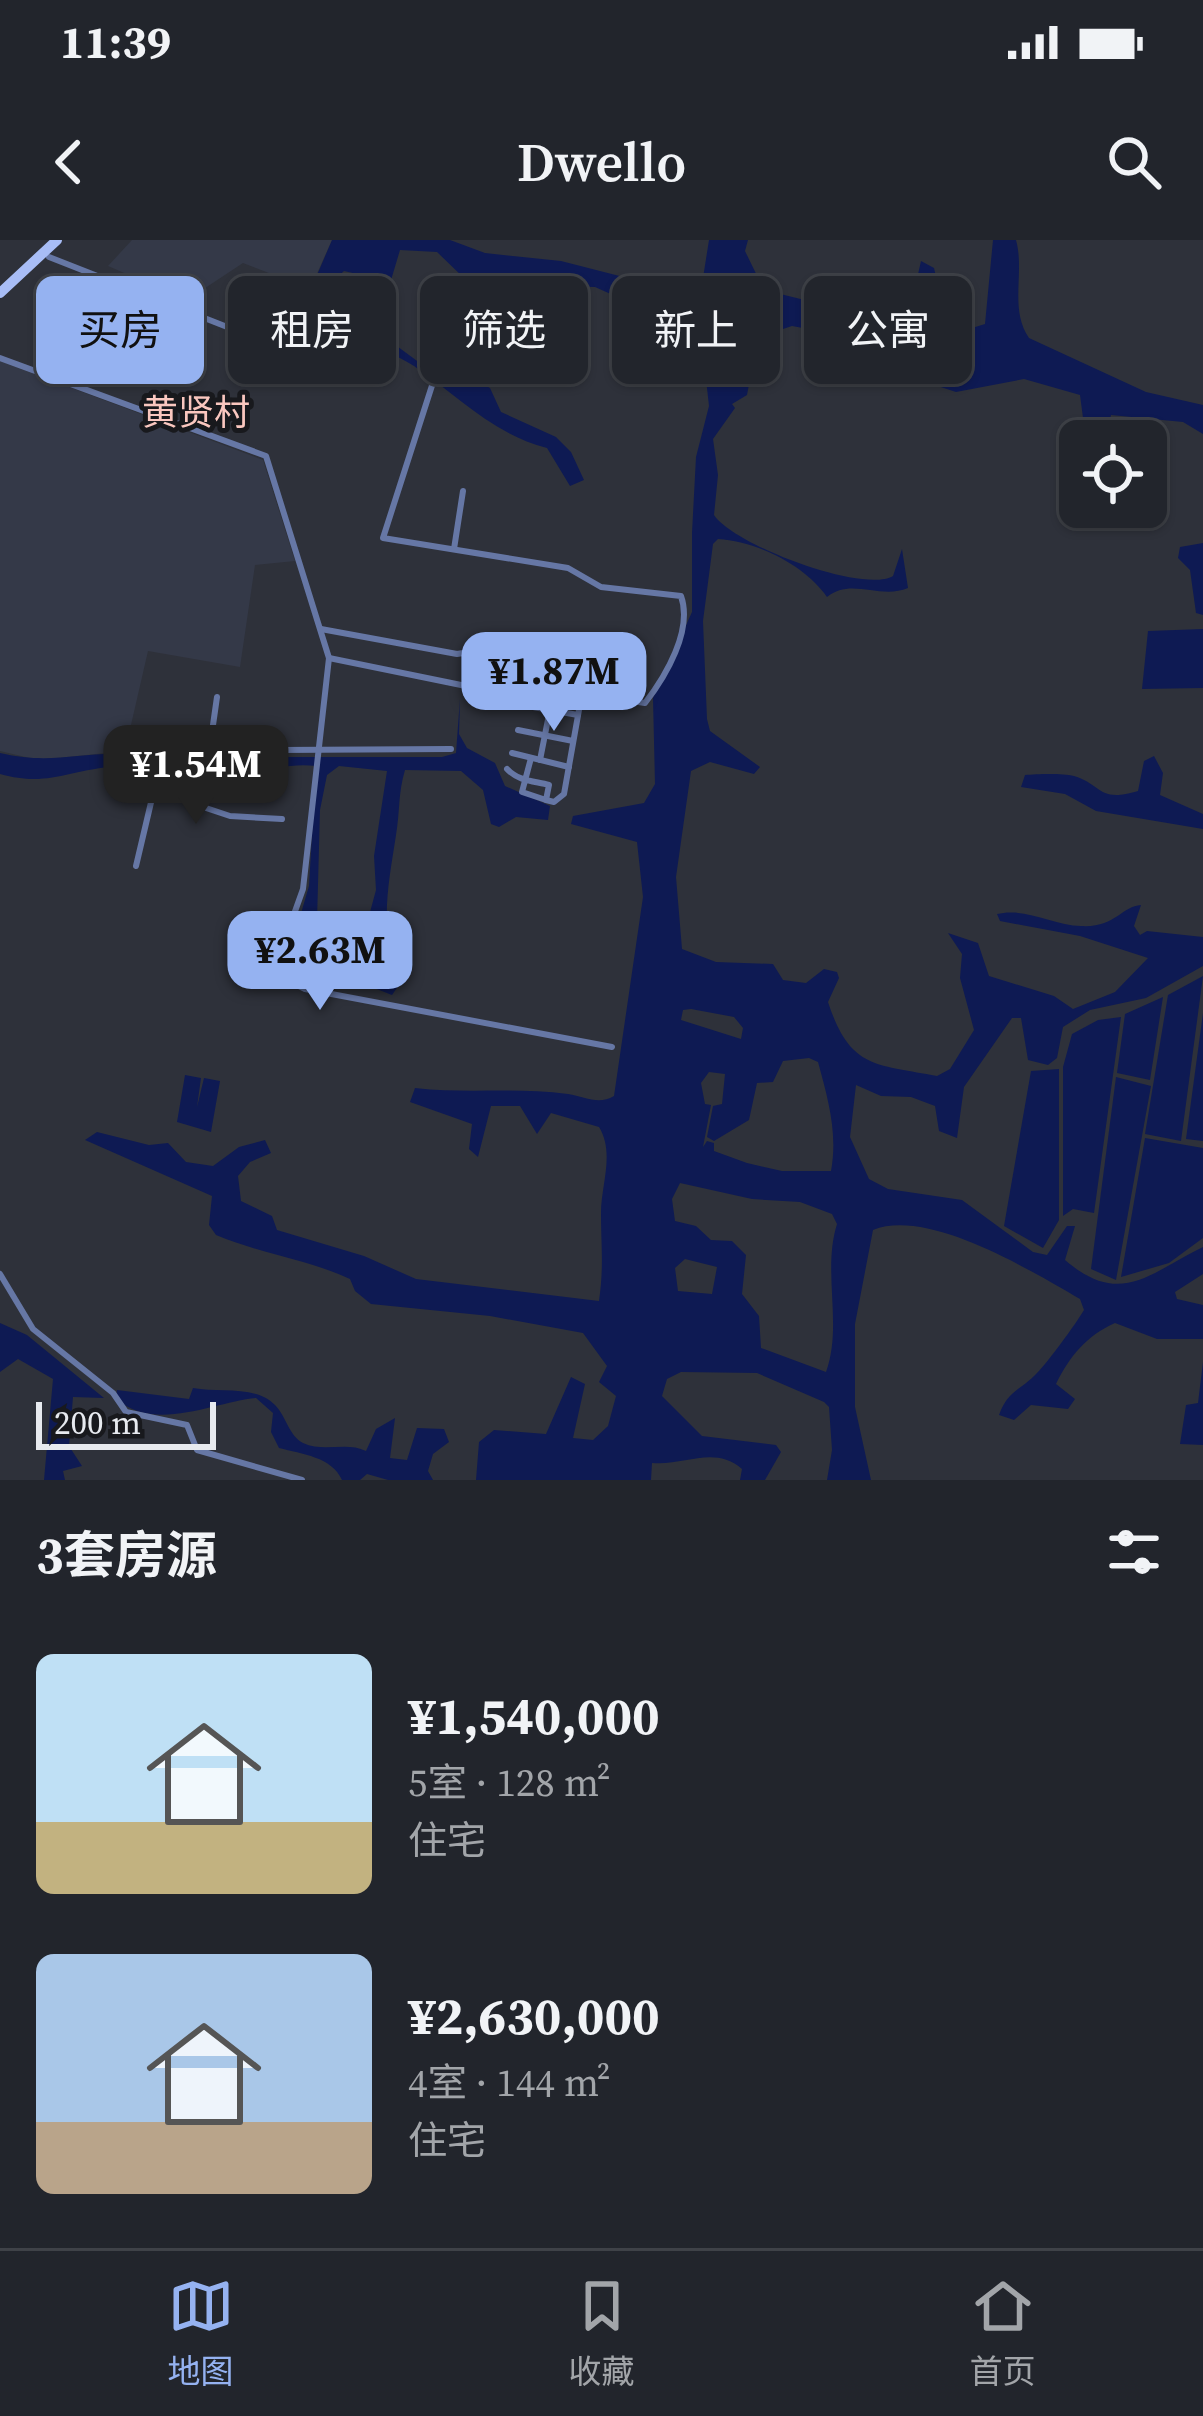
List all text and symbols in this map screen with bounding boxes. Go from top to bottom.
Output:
text: 11:39 [60,11,171,73]
text: Dwello [517,125,686,199]
icon: back [36,129,102,195]
icon: search [1101,129,1167,195]
chip: 买房 [36,276,204,384]
chip: 租房 [228,276,396,384]
chip: 筛选 [420,276,588,384]
chip: 新上 [612,276,780,384]
chip: 公寓 [804,276,972,384]
district label: 黄贤村 [142,388,250,437]
map controls [1059,420,1167,528]
button: locate [1059,420,1167,528]
pin: ¥1.87M [456,632,652,734]
text: ¥1.87M [488,644,620,697]
pin: ¥1.54M [98,725,294,827]
text: ¥1.54M [130,737,262,790]
pin: ¥2.63M [222,911,418,1013]
text: ¥2.63M [254,923,386,976]
scale bar [36,1396,216,1449]
text: 200 m [54,1400,141,1445]
icon: filters [1101,1519,1167,1585]
text: 3套房源 [36,1520,217,1590]
text: ¥1,540,000 [408,1681,660,1751]
icon: home [132,1702,276,1846]
text: 5室 · 128 m² [408,1756,611,1809]
text: 住宅 [408,1814,486,1867]
text: ¥2,630,000 [408,1981,660,2051]
icon: home [132,2002,276,2146]
text: 4室 · 144 m² [408,2056,611,2109]
text: 住宅 [408,2114,486,2167]
tab: 地图 [168,2273,234,2394]
tab: 收藏 [569,2273,635,2394]
tab: 首页 [970,2273,1036,2394]

